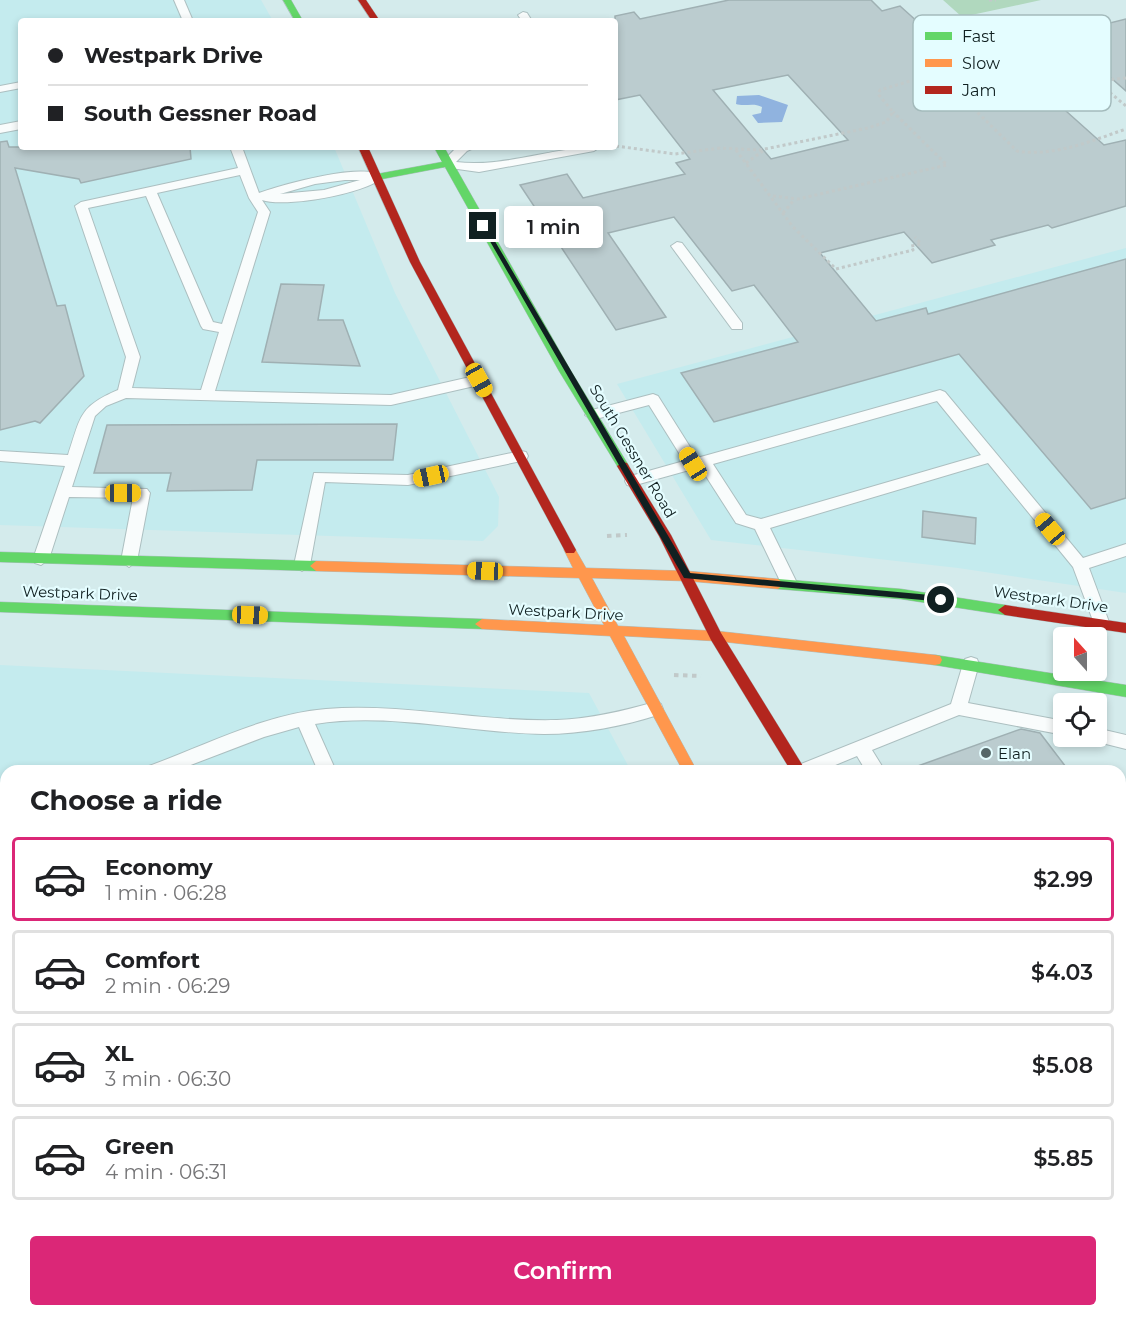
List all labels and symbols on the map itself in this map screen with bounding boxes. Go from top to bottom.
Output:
legend [913,15,1111,111]
text: Fast [962,27,996,46]
text: Slow [962,54,1000,73]
text: Jam [961,81,996,100]
callout: 1 min [504,205,603,247]
route end [469,212,496,239]
car [462,360,496,400]
street label: South Gessner Road [586,381,680,521]
car [676,444,710,484]
car [412,463,450,489]
car [105,484,141,502]
car [1032,509,1068,549]
car [467,561,503,581]
street label: Westpark Drive [22,581,138,605]
street label: Westpark Drive [993,582,1109,616]
route start [927,586,954,613]
street label: Westpark Drive [508,599,624,625]
car [232,605,268,625]
north arrow [1053,627,1107,681]
place label: Elan [998,744,1031,763]
marker: Elan [979,746,993,760]

